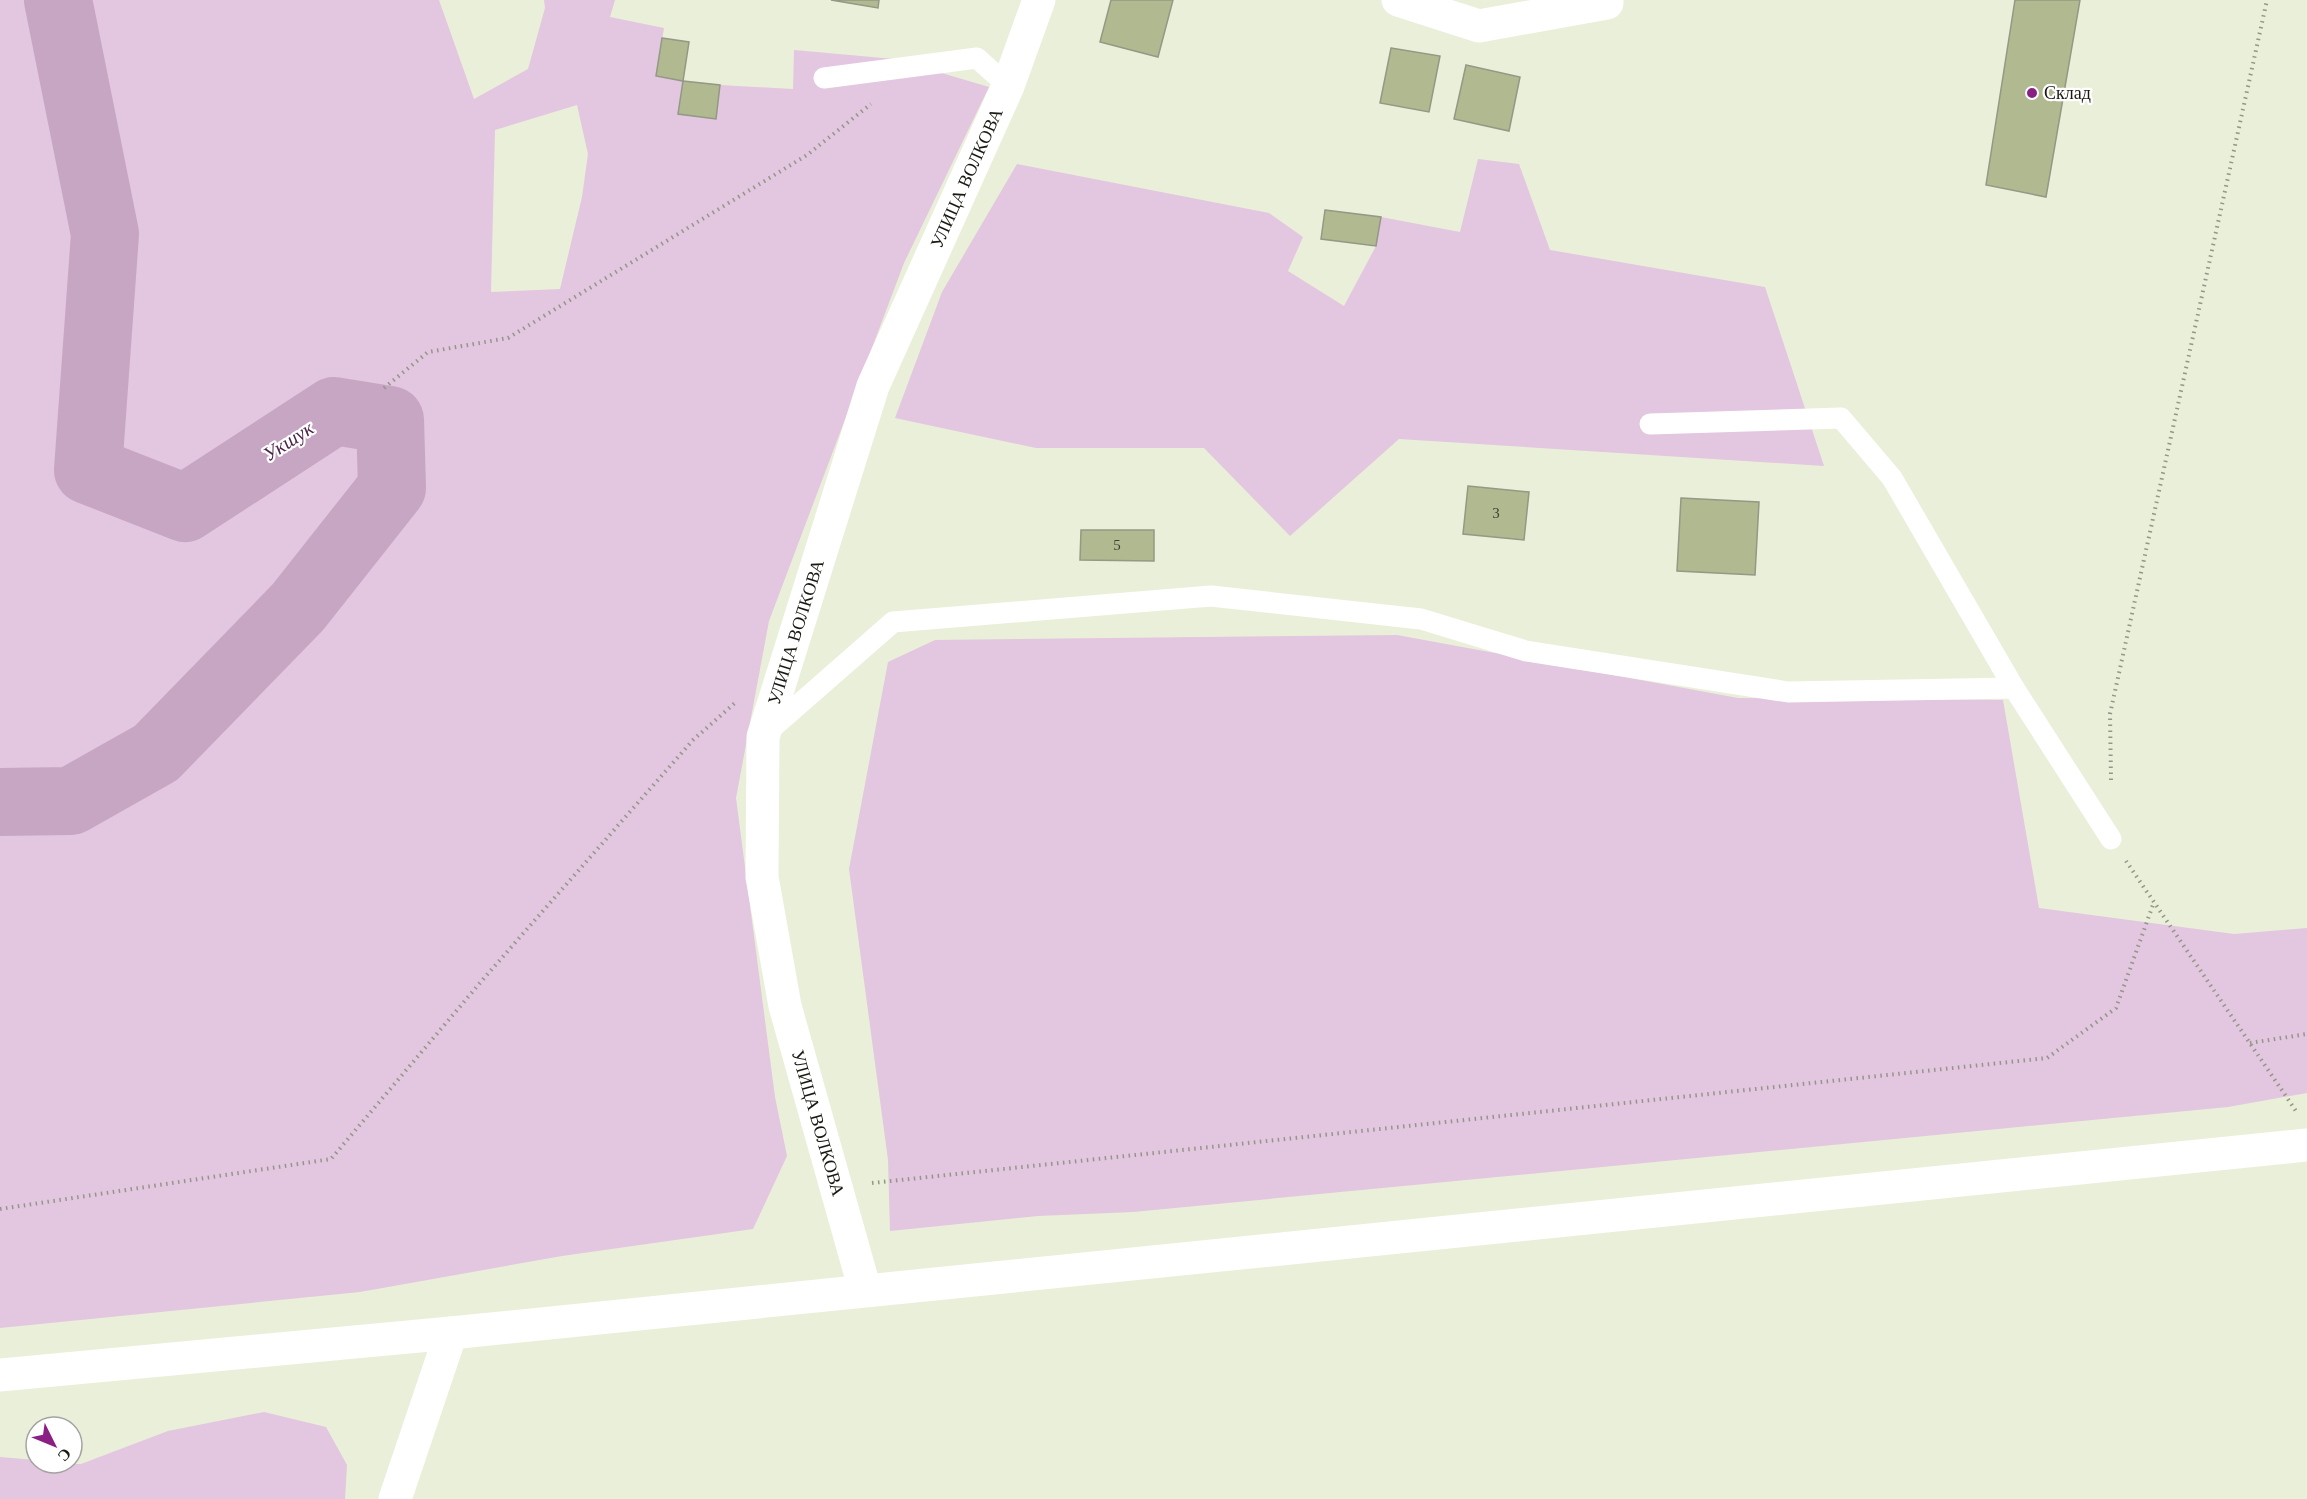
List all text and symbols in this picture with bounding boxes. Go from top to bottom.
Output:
place label: Склад [2044,83,2091,103]
marker: Склад [2025,86,2039,100]
street label: УЛИЦА ВОЛКОВА [926,105,1007,251]
water label: Укшук [259,416,318,466]
house number: 3 [1492,505,1500,521]
house number: 5 [1113,537,1121,553]
street label: УЛИЦА ВОЛКОВА [764,557,828,707]
street label: УЛИЦА ВОЛКОВА [788,1048,848,1198]
north arrow [24,1415,84,1475]
text: С [54,1445,75,1465]

